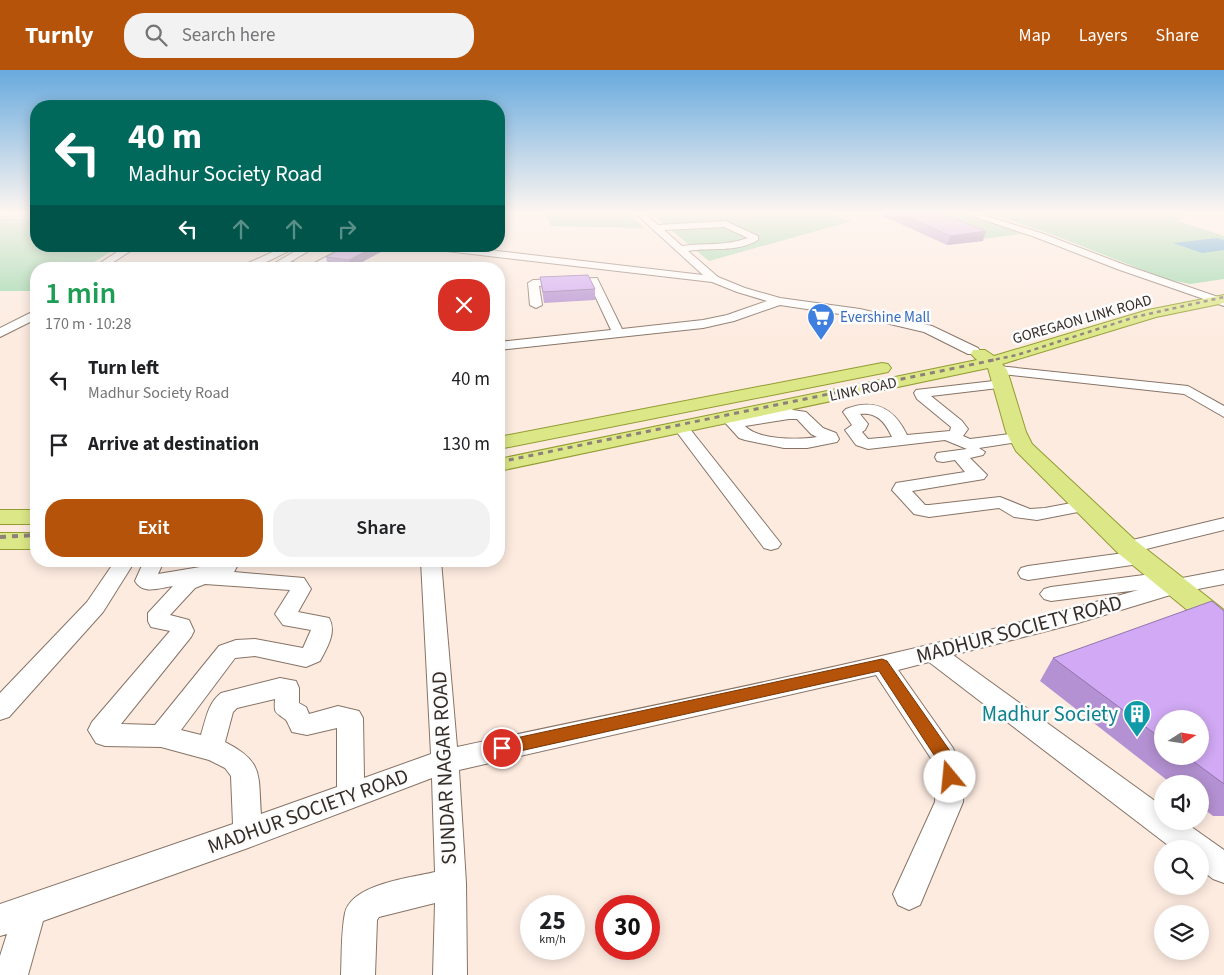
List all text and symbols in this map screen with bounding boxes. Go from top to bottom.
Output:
search box [124,13,474,58]
text: Turnly [25,18,94,53]
icon: search [142,21,170,49]
text: Search here [182,22,275,49]
text: Map [1019,23,1051,48]
text: Layers [1079,23,1128,48]
text: Share [1156,23,1199,48]
text: 40 m [128,112,202,162]
icon: left [45,120,110,185]
text: Madhur Society Road [128,158,322,190]
icon: left [174,215,202,243]
icon: ahead [227,215,255,243]
icon: ahead [280,215,308,243]
icon: right [333,215,361,243]
text: 1 min [45,272,116,315]
button: close [438,279,490,331]
street label: GOREGAON LINK ROAD [1010,290,1154,349]
supermarket icon: Evershine Mall [806,302,836,341]
place label: Evershine Mall [840,307,930,328]
text: 170 m · 10:28 [45,313,132,335]
text: Turn left [88,355,159,382]
icon: left [45,366,73,394]
text: 40 m [452,366,490,393]
street label: LINK ROAD [827,372,899,407]
text: Madhur Society Road [88,382,229,404]
icon: arrive [45,431,73,459]
text: Arrive at destination [88,431,259,458]
text: 130 m [442,431,490,458]
button: Exit [45,499,263,557]
button: Share [273,499,490,557]
street label: MADHUR SOCIETY ROAD [913,587,1125,671]
street label: SUNDAR NAGAR ROAD [424,670,464,866]
place label: Madhur Society [982,699,1118,729]
building icon: Madhur Society [1122,699,1152,738]
north arrow [1154,710,1209,765]
map controls [1154,710,1209,960]
pin [481,727,523,769]
icon: arrive [488,734,516,762]
position arrow [923,750,975,802]
street label: MADHUR SOCIETY ROAD [203,761,413,861]
button: sound [1154,775,1209,830]
button: search [1154,840,1209,895]
speed limit sign: 30 [595,895,660,960]
text: 25 [539,903,566,939]
button: layers [1154,905,1209,960]
text: km/h [539,931,566,948]

